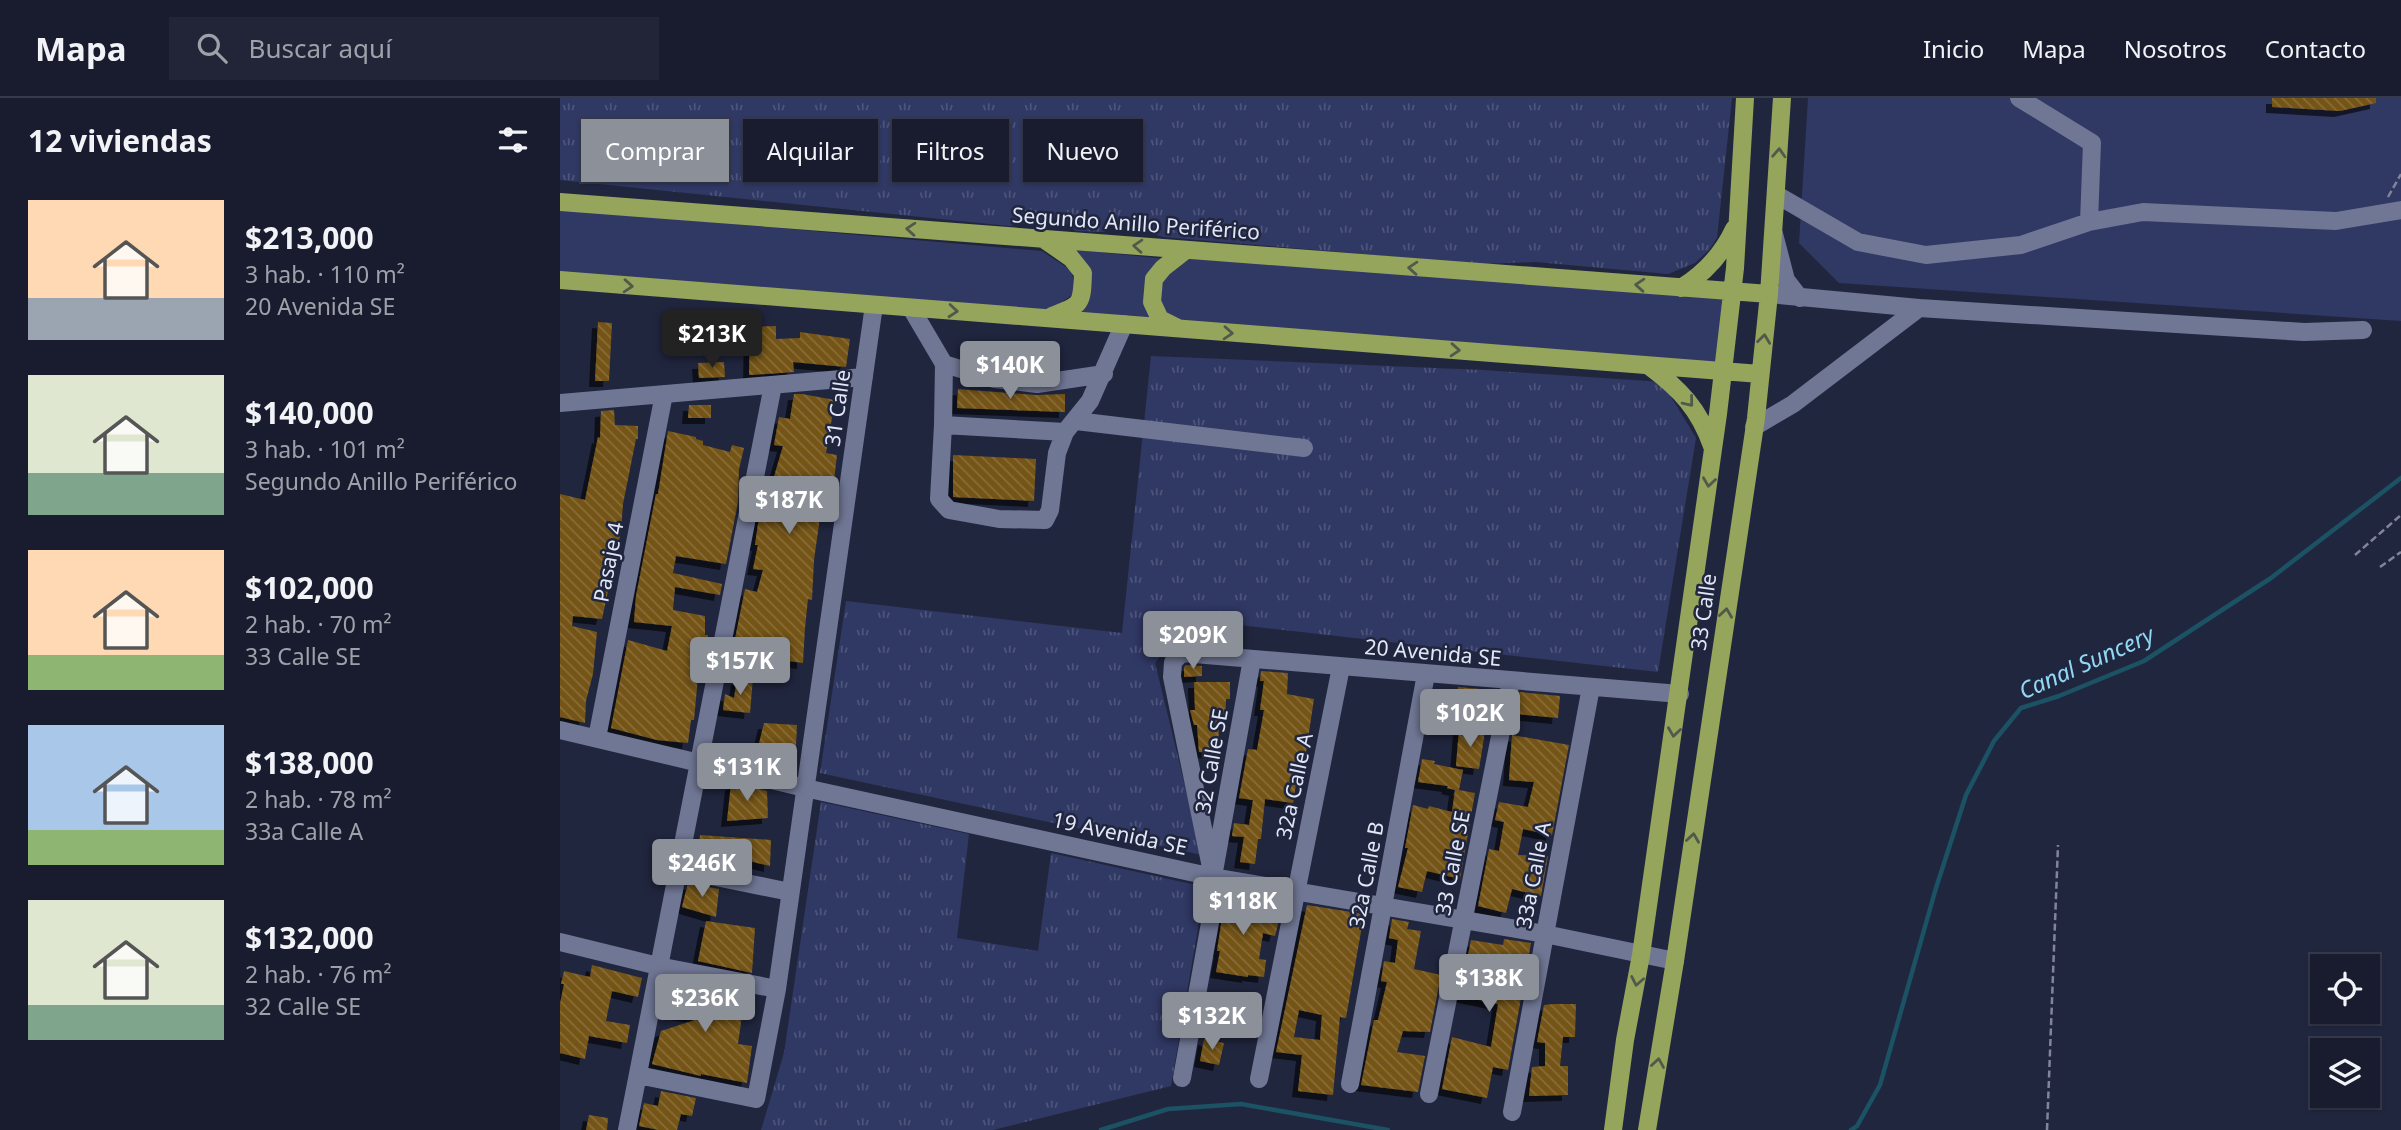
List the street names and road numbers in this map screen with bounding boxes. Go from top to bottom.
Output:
street label: Segundo Anillo Periférico [1011,200,1261,246]
street label: 31 Calle [818,368,856,448]
street label: Pasaje 4 [587,520,629,604]
street label: 33 Calle [1684,572,1722,652]
street label: 20 Avenida SE [1363,632,1503,672]
street label: 32 Calle SE [1188,706,1234,816]
street label: 32a Calle A [1269,730,1319,842]
street label: 19 Avenida SE [1050,805,1190,861]
street label: 33 Calle SE [1428,808,1476,918]
street label: 32a Calle B [1342,819,1390,931]
street label: 33a Calle A [1509,819,1557,931]

